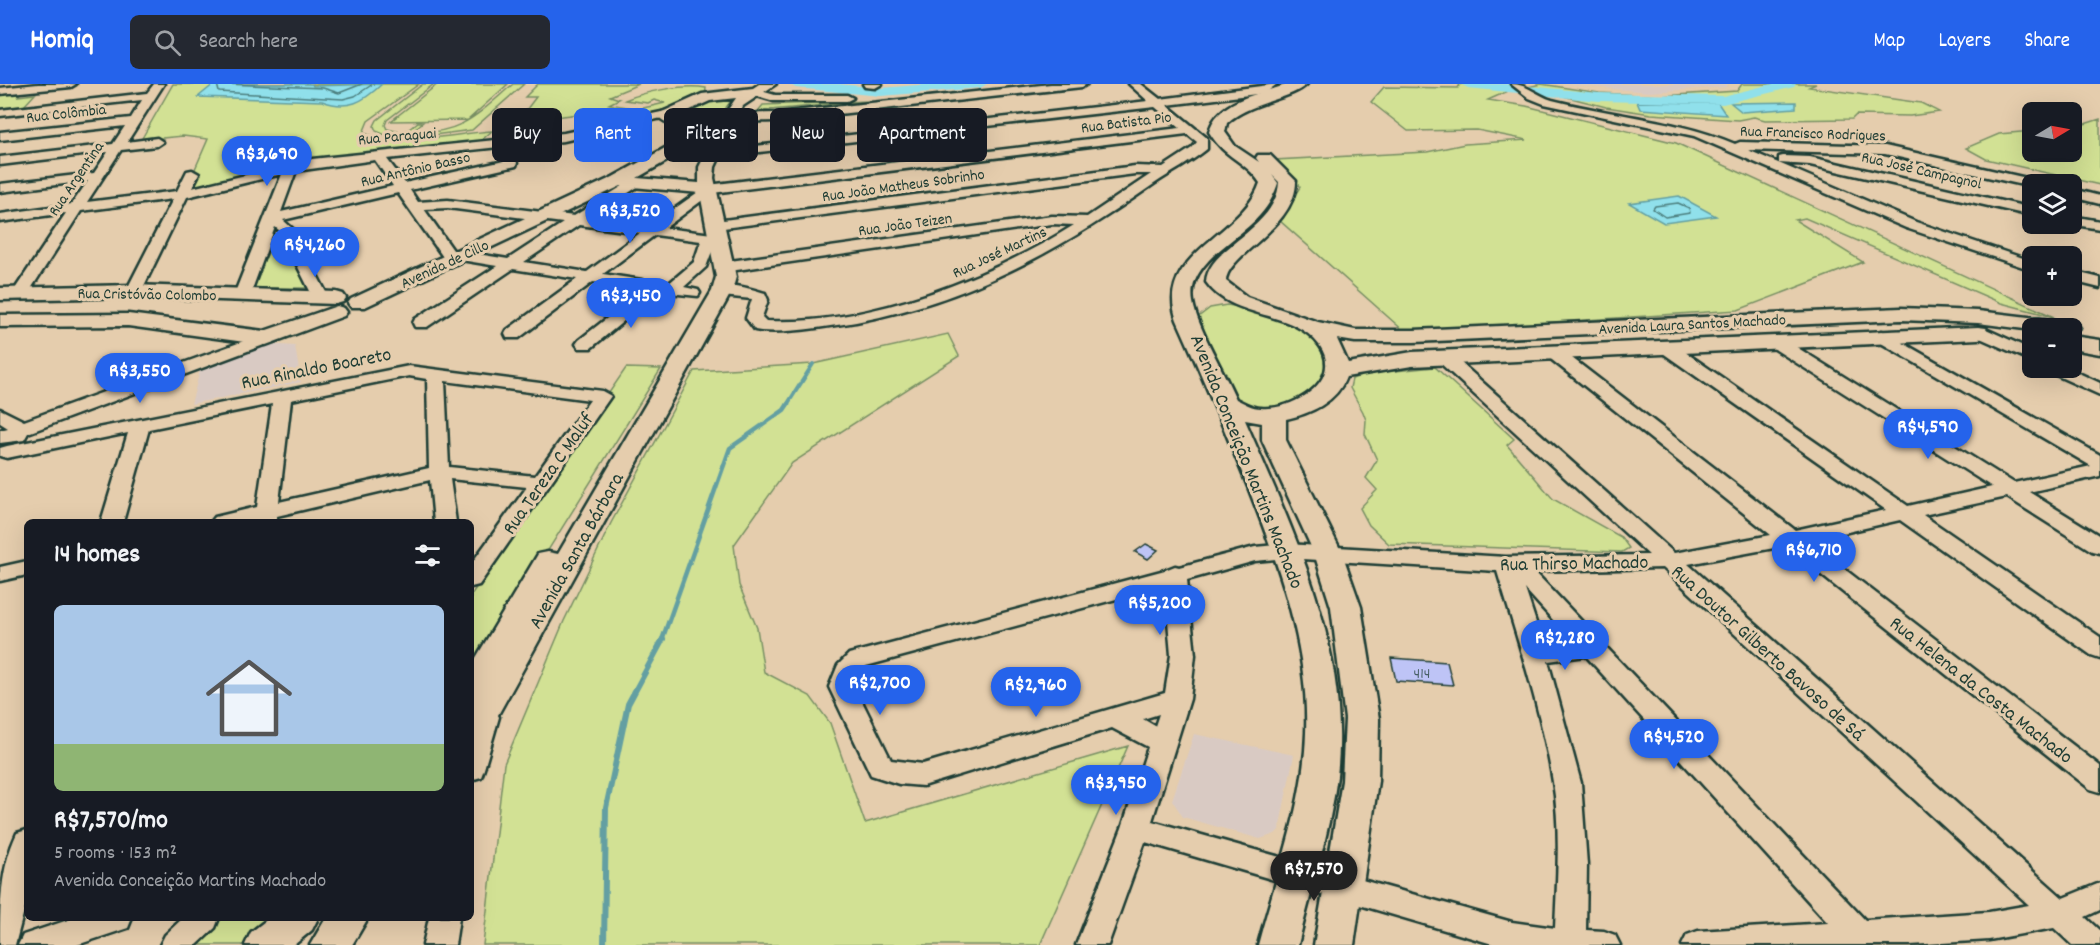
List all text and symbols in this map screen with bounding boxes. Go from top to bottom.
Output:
search box [130,15,550,69]
text: Homiq [30,22,94,62]
icon: search [151,26,184,59]
text: Search here [199,27,298,58]
text: Map [1874,27,1905,57]
text: Layers [1938,27,1991,57]
text: Share [2024,27,2070,57]
street label: Rua Colômbia [25,99,108,130]
north arrow [2022,102,2082,162]
map controls [2022,102,2082,378]
street label: Rua Batista Pio [1080,107,1173,140]
chip: Buy [492,108,562,162]
chip: Rent [574,108,652,162]
chip: Filters [664,108,758,162]
chip: New [770,108,845,162]
chip: Apartment [857,108,987,162]
street label: Rua Francisco Rodrigues [1740,120,1887,149]
street label: Rua Paraguai [357,123,437,152]
pin: R$3,690 [212,136,322,187]
street label: Rua Argentina [44,137,111,221]
text: R$3,690 [236,141,298,169]
street label: Rua José Campagnol [1859,146,1984,196]
street label: Rua Antônio Basso [359,147,473,194]
street label: Rua João Matheus Sobrinho [821,164,986,209]
button: layers [2022,174,2082,234]
pin: R$3,520 [575,193,685,244]
text: R$3,520 [599,198,661,226]
street label: Rua João Teizen [857,208,954,243]
street label: Rua José Martins [949,221,1051,285]
pin: R$4,260 [260,227,370,278]
text: R$4,260 [284,232,346,260]
street label: Avenida de Cillo [397,235,493,296]
button: + [2022,246,2082,306]
pin: R$3,450 [576,278,686,329]
street label: Rua Cristóvão Colombo [77,283,217,308]
text: R$3,450 [600,283,662,311]
street label: Avenida Laura Santos Machado [1598,309,1786,342]
button: − [2022,318,2082,378]
street label: Avenida Conceição Martins Machado [1181,331,1309,594]
street label: Rua Rinaldo Boareto [239,342,394,398]
pin: R$3,550 [85,353,195,404]
text: R$3,550 [109,358,171,386]
street label: Rua Tereza C Maluf [497,407,602,541]
pin: R$4,590 [1873,409,1983,460]
text: R$4,590 [1897,414,1959,442]
street label: Avenida Santa Bárbara [523,468,633,635]
pin: R$6,710 [1759,532,1869,583]
text: 14 homes [54,537,140,574]
text: R$6,710 [1786,537,1842,565]
icon: filters [411,539,444,572]
street label: Rua Thirso Machado [1500,550,1649,580]
street label: Rua Doutor Gilberto Bavoso de Sá [1664,559,1870,749]
pin: R$5,200 [1105,585,1215,636]
text: R$5,200 [1128,590,1192,618]
street label: Rua Helena da Costa Machado [1883,611,2078,772]
pin: R$2,280 [1510,620,1620,671]
text: R$2,280 [1535,625,1595,653]
icon: home [195,644,303,752]
house number: 414 [1414,663,1430,686]
pin: R$2,700 [825,665,935,716]
pin: R$2,960 [981,667,1091,718]
text: R$2,700 [849,670,911,698]
text: R$2,960 [1005,672,1067,700]
pin: R$4,520 [1619,719,1729,770]
text: R$4,520 [1644,724,1704,752]
pin: R$3,950 [1061,765,1171,816]
text: R$3,950 [1085,770,1147,798]
text: R$7,570/mo [54,803,168,840]
text: 5 rooms · 153 m² [54,840,177,868]
pin: R$7,570 [1259,851,1369,902]
text: R$7,570 [1284,856,1344,884]
text: Avenida Conceição Martins Machado [54,868,326,896]

